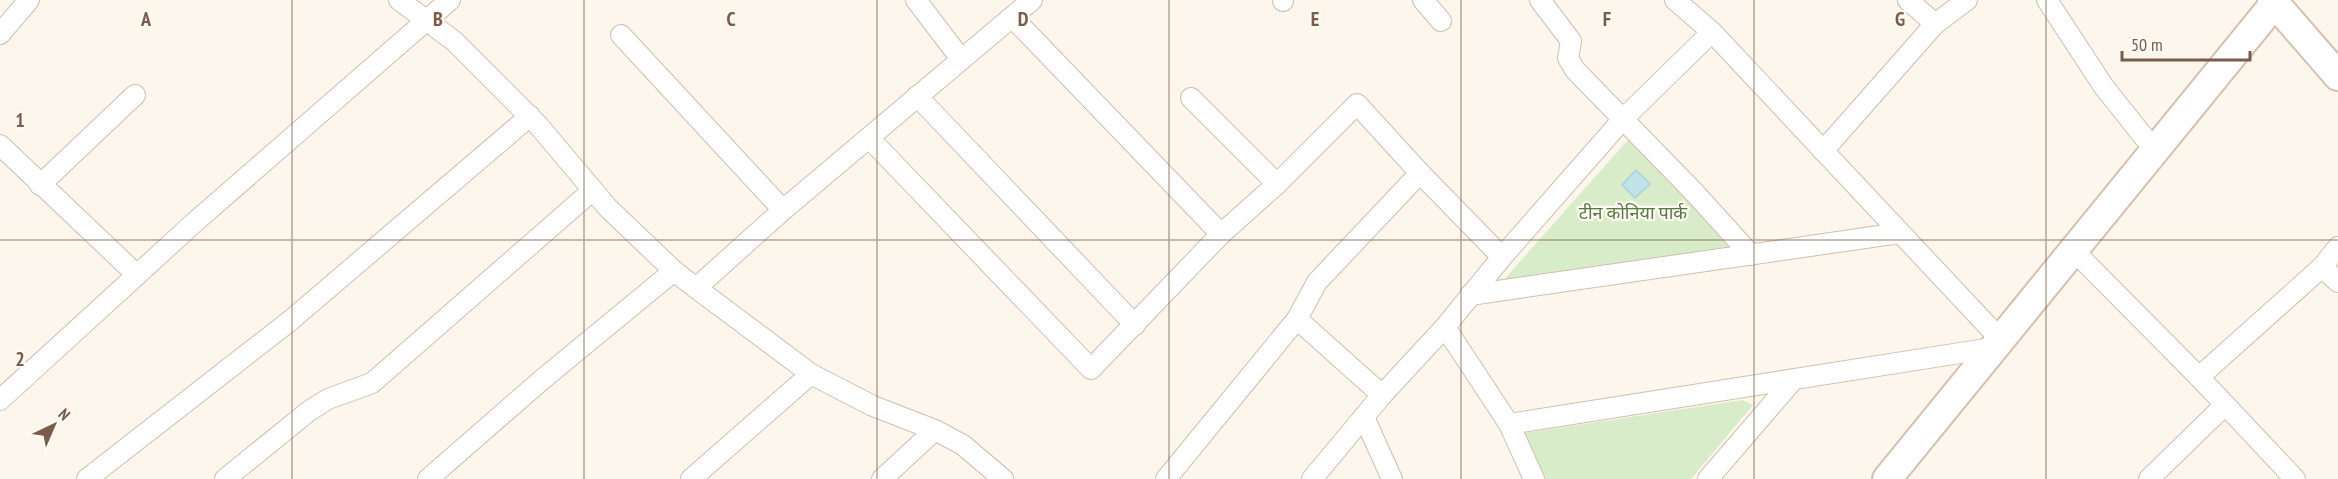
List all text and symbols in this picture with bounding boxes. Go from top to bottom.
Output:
text: A [140,6,152,32]
text: B [433,6,443,32]
text: C [726,6,736,32]
text: D [1018,6,1029,32]
text: E [1311,6,1319,32]
text: F [1603,6,1611,32]
text: G [1895,6,1905,32]
scale bar [2122,24,2250,62]
text: 50 m [2131,33,2163,56]
text: 1 [15,107,25,133]
park label: टीन कोनिया पार्क [1579,201,1688,224]
text: 2 [15,346,25,372]
north arrow [24,395,84,455]
text: N [54,404,74,424]

